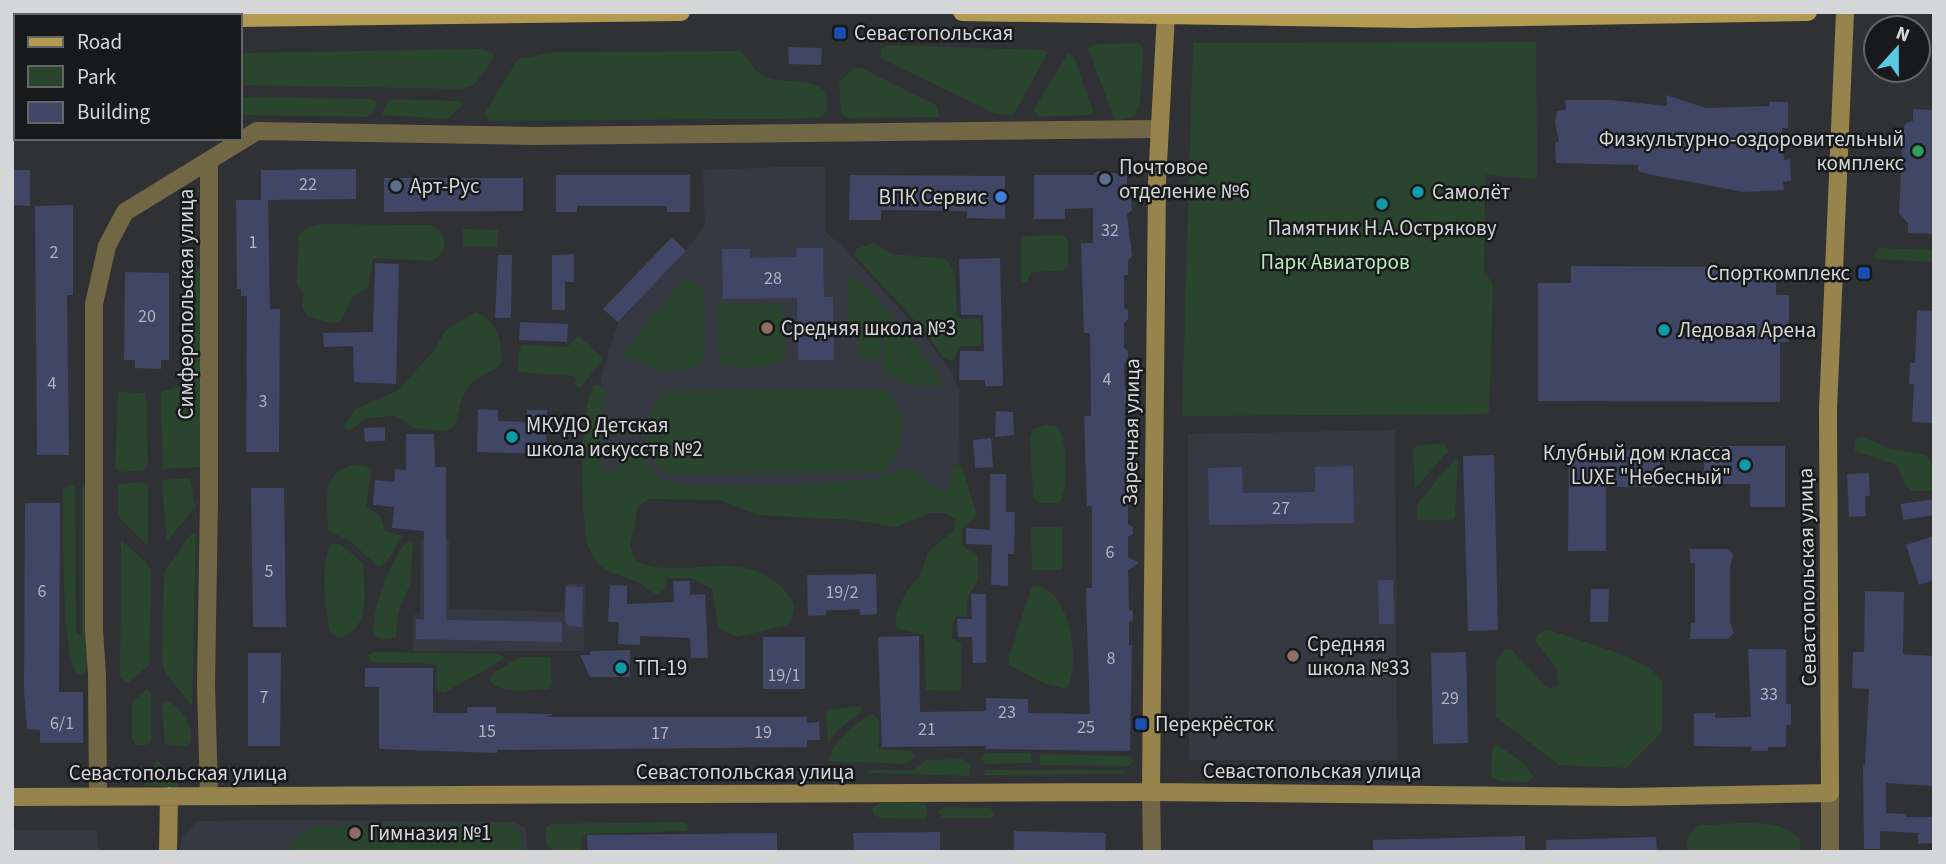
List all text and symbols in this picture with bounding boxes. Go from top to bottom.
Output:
legend [14,14,242,140]
north arrow [1862,14,1932,84]
place label: Севастопольская [854,18,1013,48]
text: N [1892,20,1913,49]
marker: Севастопольская [832,25,848,41]
text: Road [77,27,122,57]
text: Park [77,62,117,92]
text: Building [77,97,151,127]
place label: Физкультурно-оздоровительный комплекс [1599,124,1904,178]
marker: Физкультурно-оздоровительный комплекс [1910,143,1926,159]
place label: Почтовое отделение №6 [1119,152,1250,206]
place label: Арт-Рус [410,171,480,201]
marker: Почтовое отделение №6 [1097,171,1113,187]
house number: 22 [299,172,317,197]
place label: Самолёт [1432,177,1511,207]
marker: Арт-Рус [388,178,404,194]
place label: ВПК Сервис [879,182,987,212]
marker: Самолёт [1410,184,1426,200]
street label: Симферопольская улица [171,189,201,419]
marker: ВПК Сервис [993,189,1009,205]
marker: Памятник Н.А.Острякову [1374,196,1390,212]
place label: Памятник Н.А.Острякову [1268,213,1497,243]
house number: 32 [1101,218,1119,243]
house number: 1 [249,230,257,255]
house number: 2 [50,240,59,265]
park label: Парк Авиаторов [1260,247,1410,277]
place label: Спорткомплекс [1707,258,1850,288]
marker: Спорткомплекс [1856,265,1872,281]
house number: 28 [764,266,782,291]
house number: 20 [138,304,156,329]
place label: Средняя школа №3 [781,313,956,343]
place label: Ледовая Арена [1678,315,1816,345]
marker: Средняя школа №3 [759,320,775,336]
marker: Ледовая Арена [1656,322,1672,338]
street label: Заречная улица [1115,358,1147,506]
house number: 4 [1103,367,1112,392]
house number: 4 [48,371,57,396]
house number: 3 [259,389,268,414]
place label: МКУДО Детская школа искусств №2 [526,410,703,464]
marker: МКУДО Детская школа искусств №2 [504,429,520,445]
place label: Клубный дом класса LUXE "Небесный" [1543,438,1731,492]
marker: Клубный дом класса LUXE "Небесный" [1737,457,1753,473]
street label: Севастопольская улица [1790,467,1824,687]
house number: 27 [1272,496,1290,521]
house number: 6 [1106,540,1115,565]
house number: 5 [265,559,274,584]
house number: 6 [38,579,47,604]
house number: 19/2 [825,580,859,605]
place label: Средняя школа №33 [1307,629,1410,683]
house number: 8 [1107,646,1116,671]
marker: Средняя школа №33 [1285,648,1301,664]
place label: ТП-19 [635,653,687,683]
marker: ТП-19 [613,660,629,676]
house number: 19/1 [767,663,801,688]
house number: 33 [1760,682,1778,707]
house number: 7 [260,685,269,710]
house number: 29 [1441,686,1459,711]
house number: 23 [998,700,1016,725]
place label: Перекрёсток [1155,709,1275,739]
house number: 6/1 [50,711,74,736]
house number: 25 [1077,715,1095,740]
marker: Перекрёсток [1133,716,1149,732]
house number: 21 [918,717,936,742]
house number: 15 [478,719,496,744]
house number: 19 [754,720,772,745]
house number: 17 [651,721,669,746]
street label: Севастопольская улица [1203,756,1421,786]
street label: Севастопольская улица [636,757,854,787]
street label: Севастопольская улица [69,758,287,788]
place label: Гимназия №1 [369,818,491,848]
marker: Гимназия №1 [347,825,363,841]

